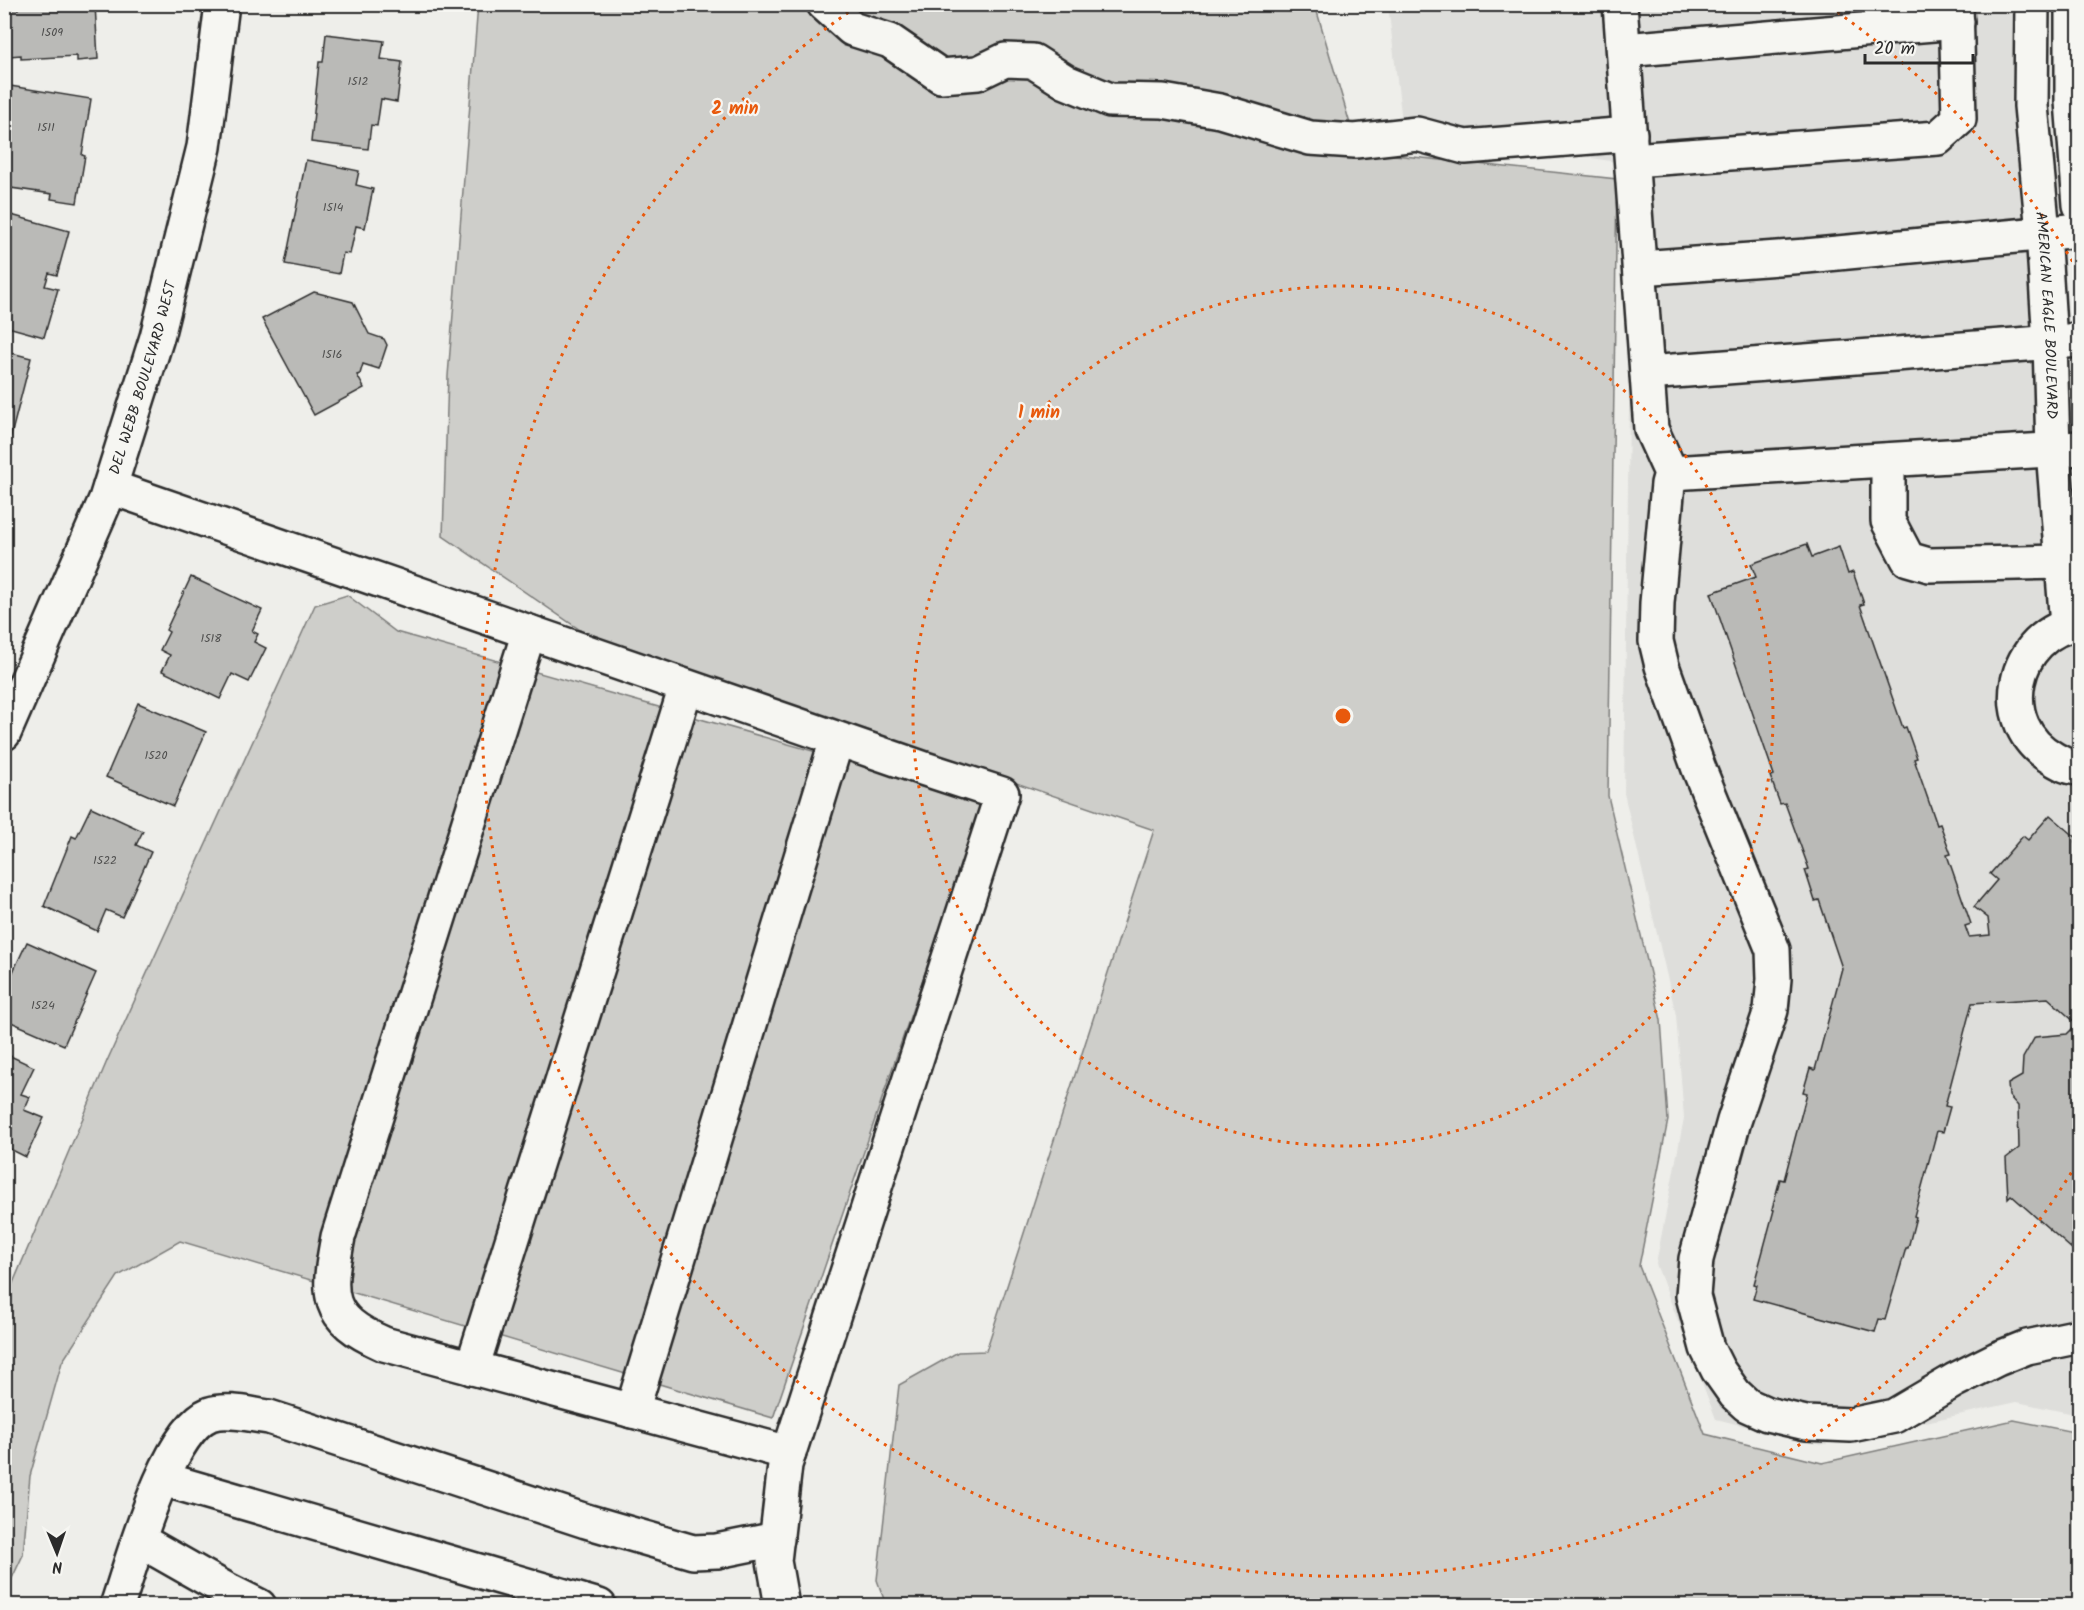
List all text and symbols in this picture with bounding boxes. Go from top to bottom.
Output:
house number: 1509 [41,23,63,42]
scale bar [1865,27,1973,65]
text: 20 m [1874,35,1915,64]
house number: 1512 [348,72,369,91]
text: 2 min [712,95,758,124]
house number: 1511 [37,118,55,137]
house number: 1514 [323,198,344,217]
street label: AMERICAN EAGLE BOULEVARD [2028,211,2063,420]
street label: DEL WEBB BOULEVARD WEST [103,277,184,478]
house number: 1516 [322,345,342,364]
text: 1 min [1018,399,1060,428]
house number: 1518 [200,629,222,648]
centre of rings [1333,706,1353,726]
house number: 1520 [144,746,168,765]
house number: 1522 [93,851,117,870]
house number: 1524 [31,996,55,1015]
north arrow [27,1523,87,1583]
text: N [52,1554,63,1579]

